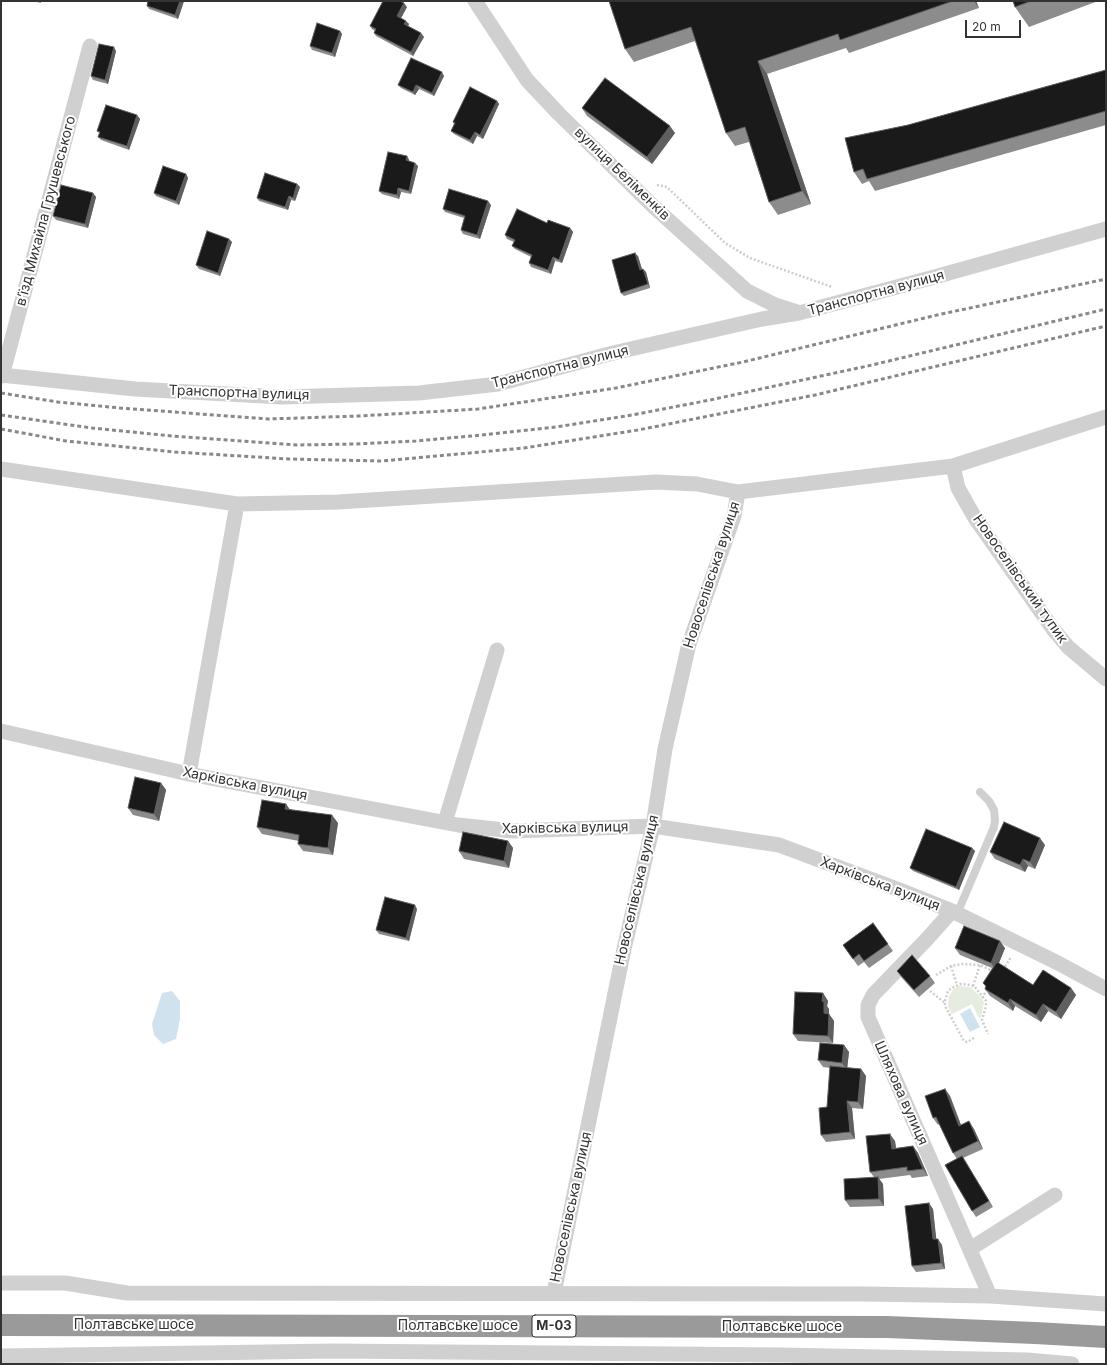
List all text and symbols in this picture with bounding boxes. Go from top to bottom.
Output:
scale bar [967,12,1023,38]
text: 20 m [972,19,1001,34]
street label: в’їзд Михайла Грушевського [13,114,79,308]
street label: вулиця Беліменків [571,124,673,224]
street label: Транспортна вулиця [806,267,946,319]
street label: Транспортна вулиця [490,342,630,392]
street label: Транспортна вулиця [168,382,310,404]
street label: Новоселівська вулиця [680,499,744,651]
street label: Новоселівський тупик [969,511,1071,647]
street label: Харківська вулиця [181,764,309,804]
street label: Новоселівська вулиця [612,813,662,967]
street label: Харківська вулиця [501,818,629,838]
street label: Харківська вулиця [818,853,942,915]
street label: Шляхова вулиця [871,1038,931,1148]
street label: Новоселівська вулиця [547,1130,595,1284]
road number: М-03 [532,1315,576,1337]
street label: Полтавське шосе [74,1317,194,1333]
street label: Полтавське шосе [398,1318,518,1334]
street label: Полтавське шосе [722,1319,842,1335]

